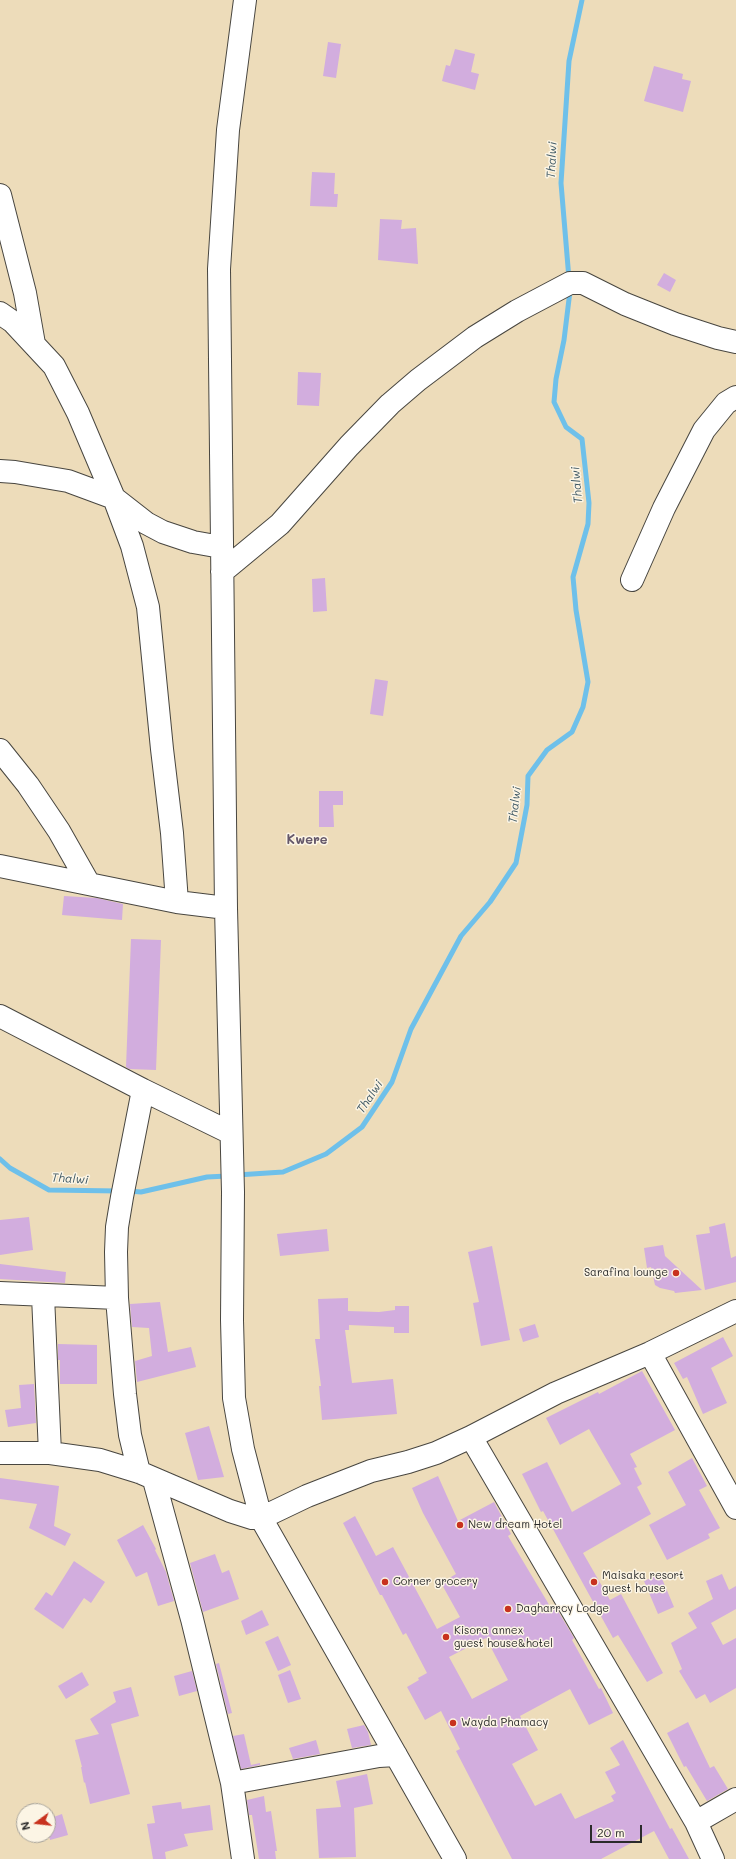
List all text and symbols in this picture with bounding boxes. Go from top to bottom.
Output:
water label: Thalwi [544,141,560,179]
water label: Thalwi [568,466,586,504]
water label: Thalwi [506,786,524,824]
district label: Kwere [287,832,327,848]
water label: Thalwi [354,1078,386,1116]
water label: Thalwi [51,1171,89,1187]
place label: Sarafina lounge [584,1266,668,1280]
marker: Sarafina lounge [671,1268,681,1278]
place label: New dream Hotel [468,1518,562,1532]
marker: New dream Hotel [455,1520,465,1530]
place label: Maisaka resort guest house [602,1569,684,1595]
place label: Corner grocery [393,1575,478,1589]
marker: Corner grocery [380,1577,390,1587]
marker: Maisaka resort guest house [589,1577,599,1587]
place label: Dagharrcy Lodge [516,1602,609,1616]
marker: Dagharrcy Lodge [503,1604,513,1614]
place label: Kisora annex guest house&hotel [454,1624,553,1650]
marker: Kisora annex guest house&hotel [441,1632,451,1642]
place label: Wayda Phamacy [461,1716,548,1730]
marker: Wayda Phamacy [448,1718,458,1728]
north arrow [16,1803,56,1843]
scale bar [592,1817,644,1843]
text: N [17,1820,33,1832]
text: 20 m [597,1824,625,1840]

